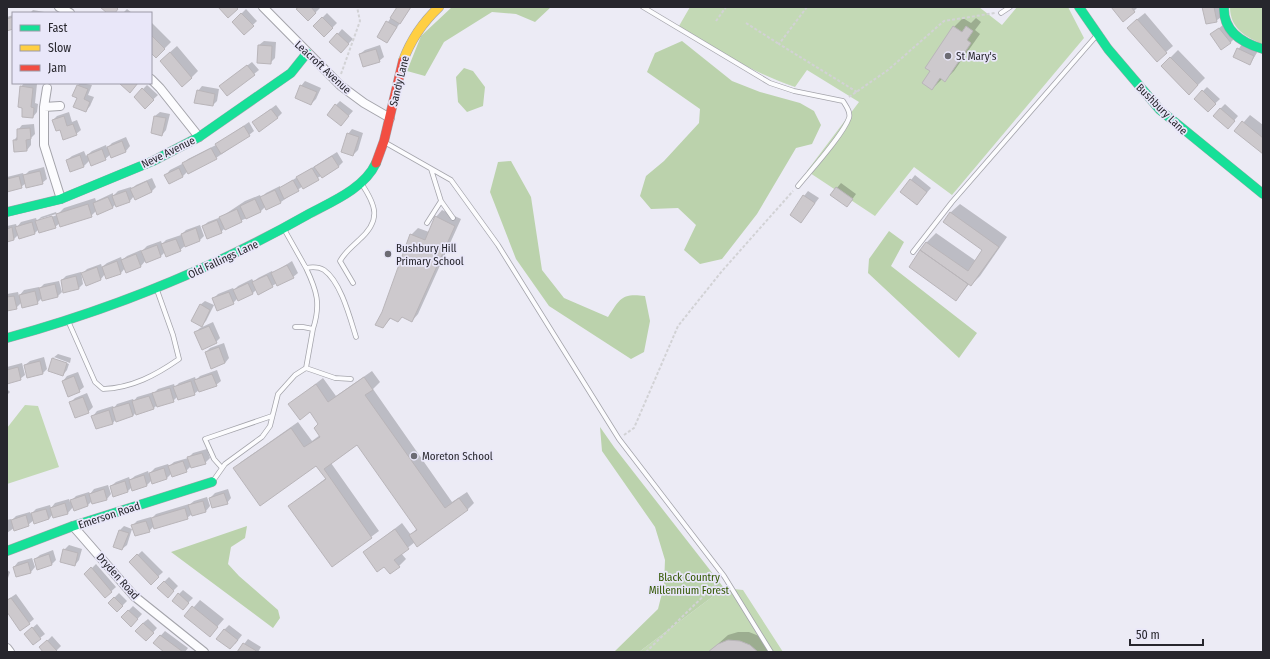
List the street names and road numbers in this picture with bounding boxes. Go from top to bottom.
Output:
street label: Leacroft Avenue [292,38,353,97]
street label: Sandy Lane [387,55,412,108]
street label: Bushbury Lane [1133,81,1190,138]
street label: Neve Avenue [139,134,197,171]
street label: Old Fallings Lane [186,238,260,281]
street label: Emerson Road [77,499,142,532]
street label: Dryden Road [94,551,142,602]

